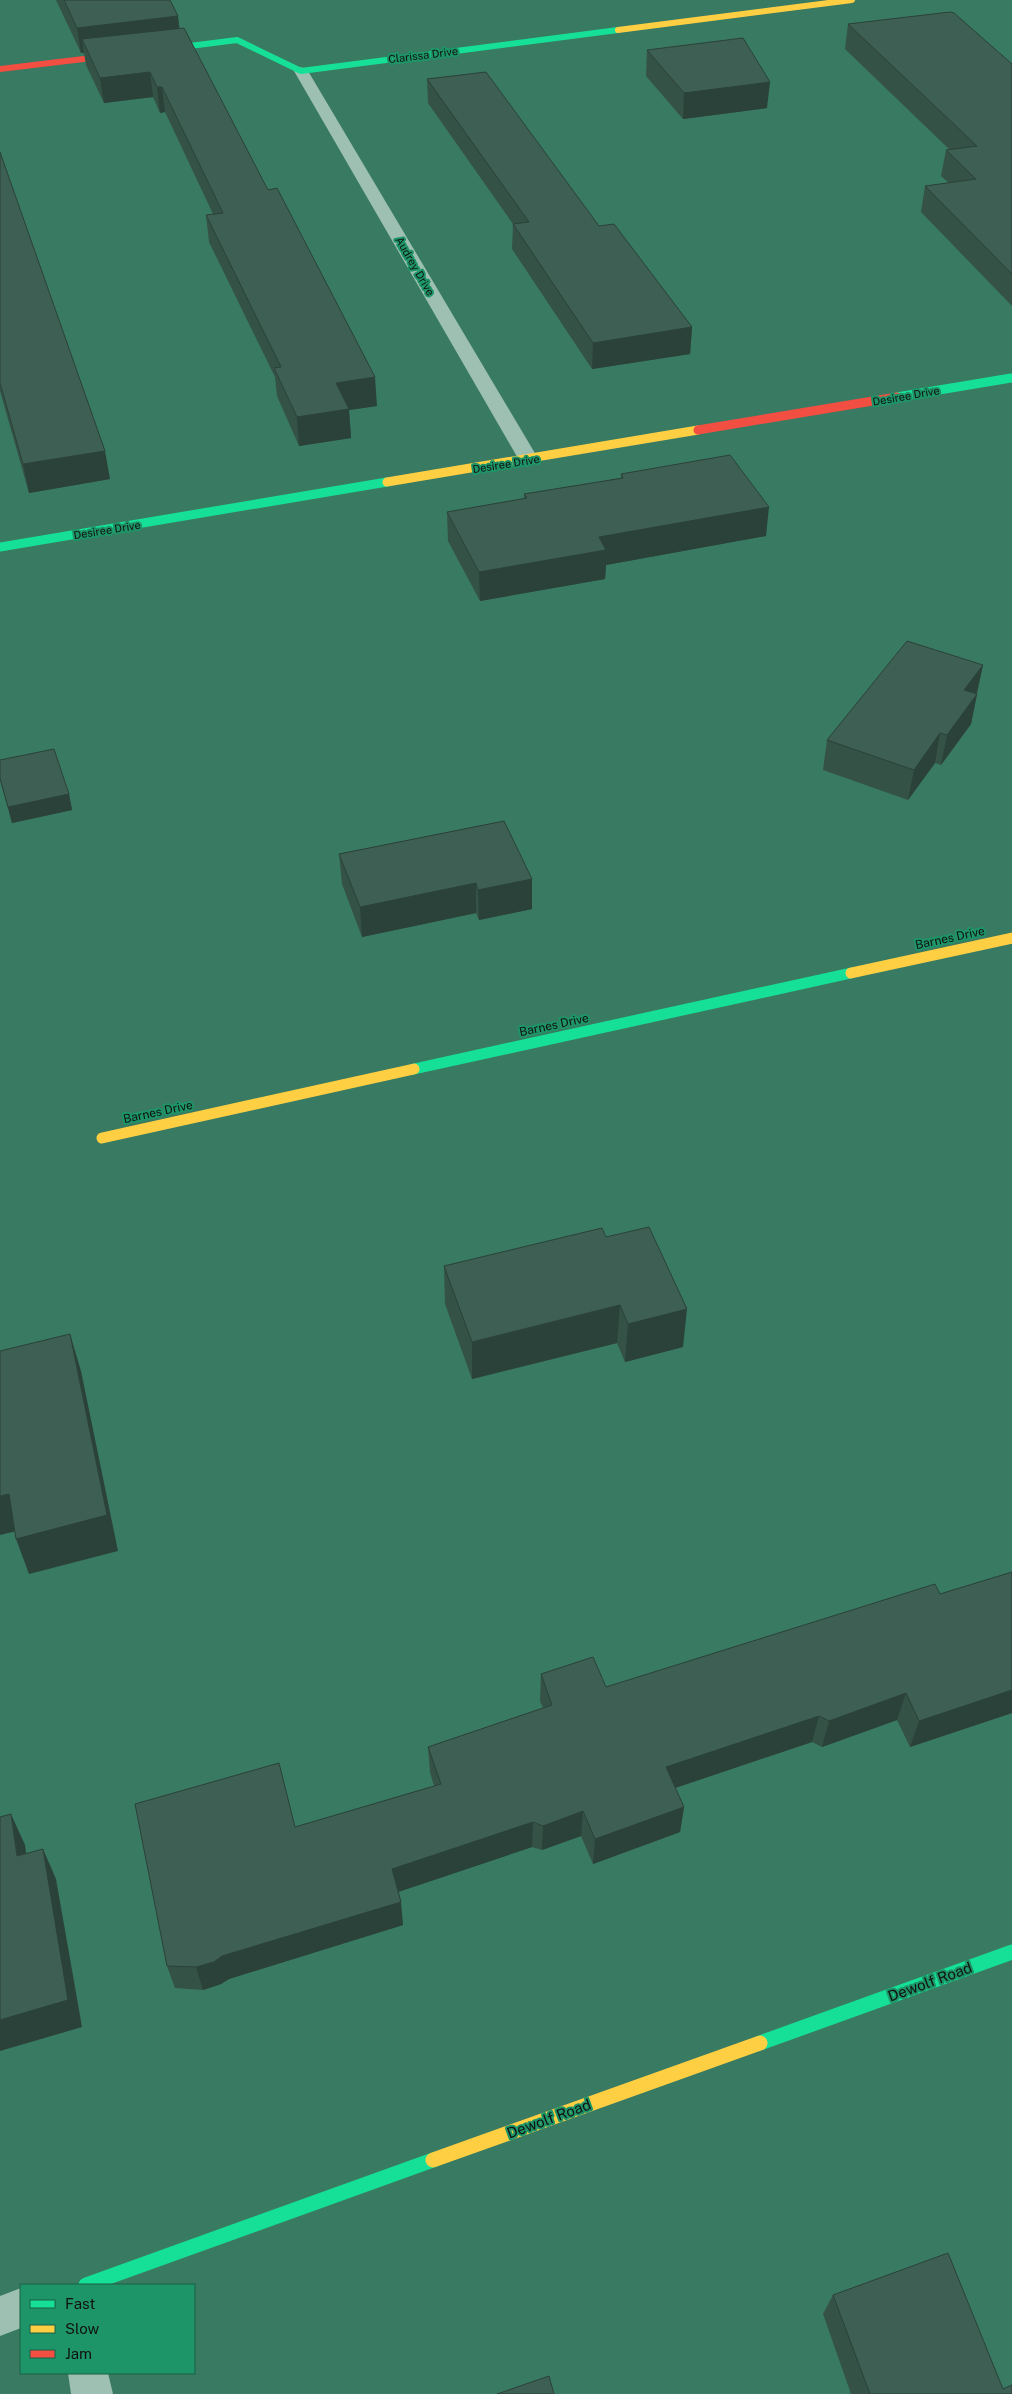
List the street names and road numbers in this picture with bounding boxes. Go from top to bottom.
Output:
street label: Clarissa Drive [387,45,459,65]
street label: Audrey Drive [393,234,437,298]
street label: Desiree Drive [872,384,940,408]
street label: Desiree Drive [472,453,540,475]
street label: Desiree Drive [73,519,141,541]
street label: Barnes Drive [914,924,986,952]
street label: Barnes Drive [518,1011,590,1039]
street label: Barnes Drive [122,1098,194,1126]
street label: Dewolf Road [886,1958,974,2005]
street label: Dewolf Road [505,2095,593,2142]

